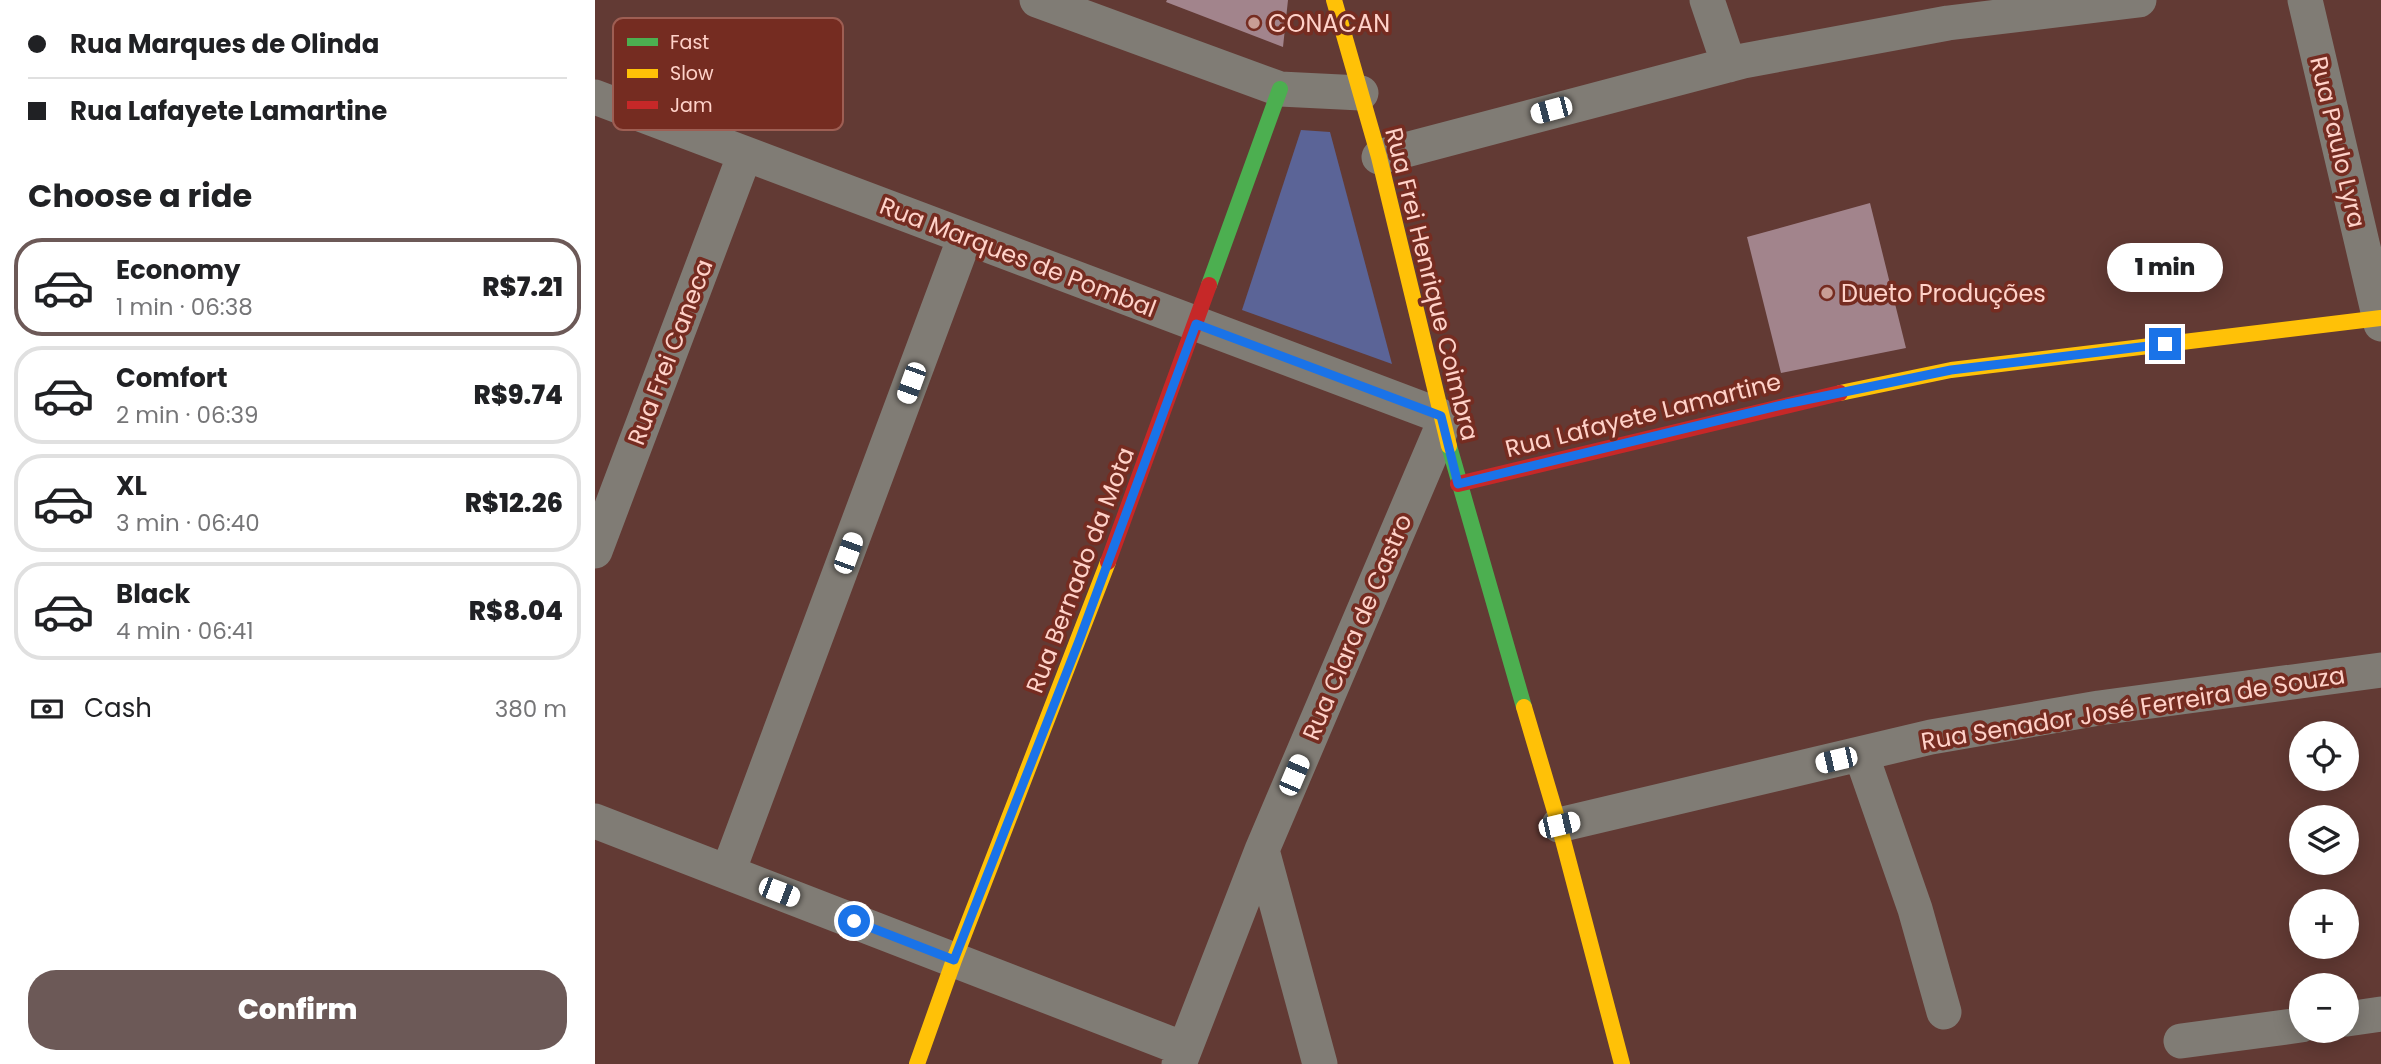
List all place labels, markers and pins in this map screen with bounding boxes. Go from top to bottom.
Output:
place label: CONACAN [1268,7,1390,40]
marker: CONACAN [1246,15,1262,31]
place label: Dueto Produções [1841,277,2046,310]
marker: Dueto Produções [1819,285,1835,301]

